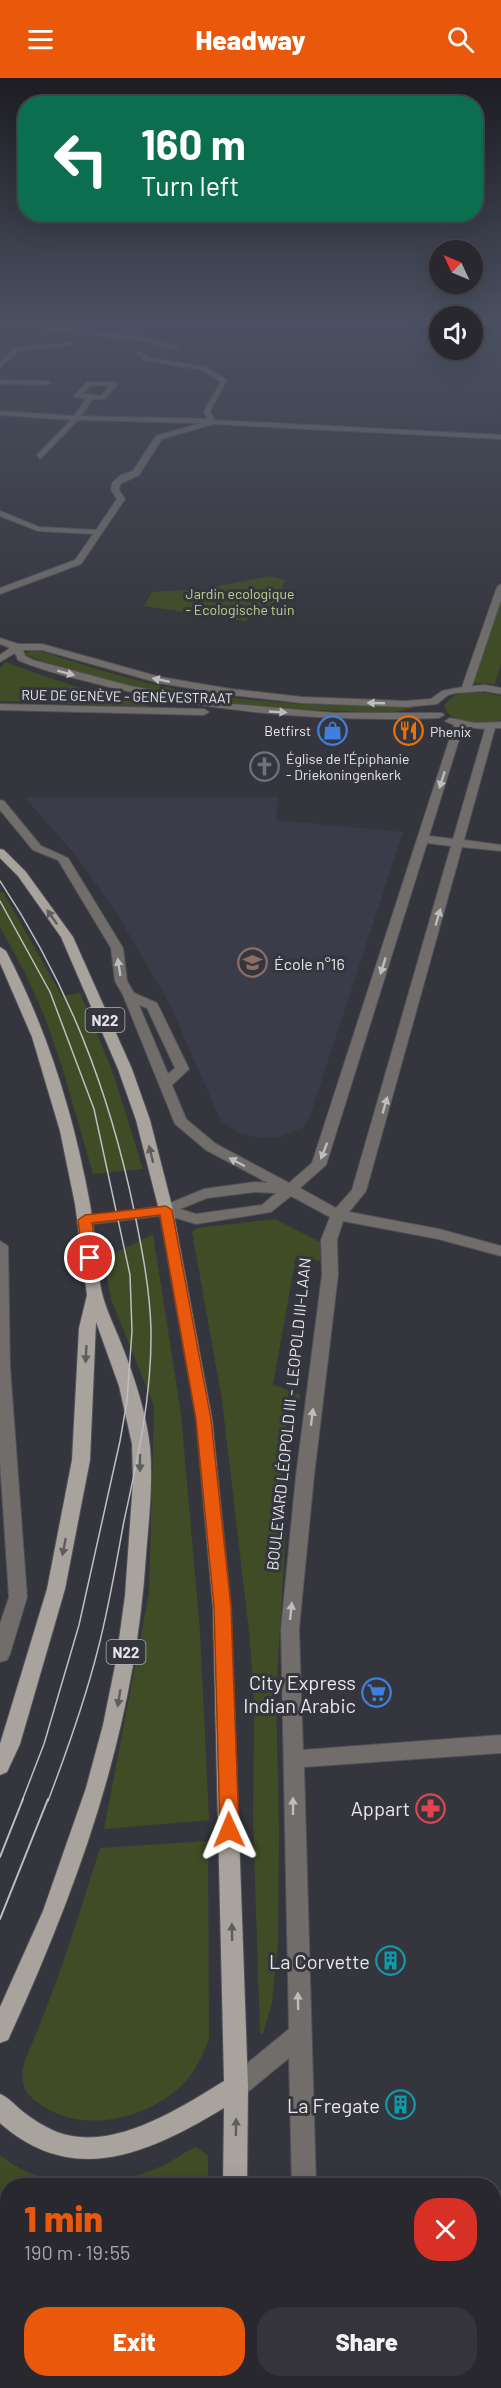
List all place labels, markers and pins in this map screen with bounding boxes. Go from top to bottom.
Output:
shop icon: Betfirst [316,714,348,746]
restaurant icon: Phenix [393,715,425,747]
place label: Betfirst [264,722,311,739]
place label: Phenix [430,723,471,740]
church icon: Église de l'Épiphanie - Driekoningenkerk [249,750,281,782]
place label: Église de l'Épiphanie - Driekoningenkerk [286,750,409,783]
school or university icon: École n°16 [237,947,269,979]
place label: École n°16 [274,954,345,973]
pin [64,1232,115,1283]
place label: City Express Indian Arabic [243,1670,356,1717]
supermarket icon: City Express Indian Arabic [361,1677,393,1709]
pharmacy icon: Appart [415,1792,447,1824]
place label: Appart [351,1796,410,1820]
building icon: La Corvette [375,1945,407,1977]
place label: La Corvette [269,1949,370,1973]
building icon: La Fregate [385,2089,417,2121]
place label: La Fregate [287,2093,380,2117]

